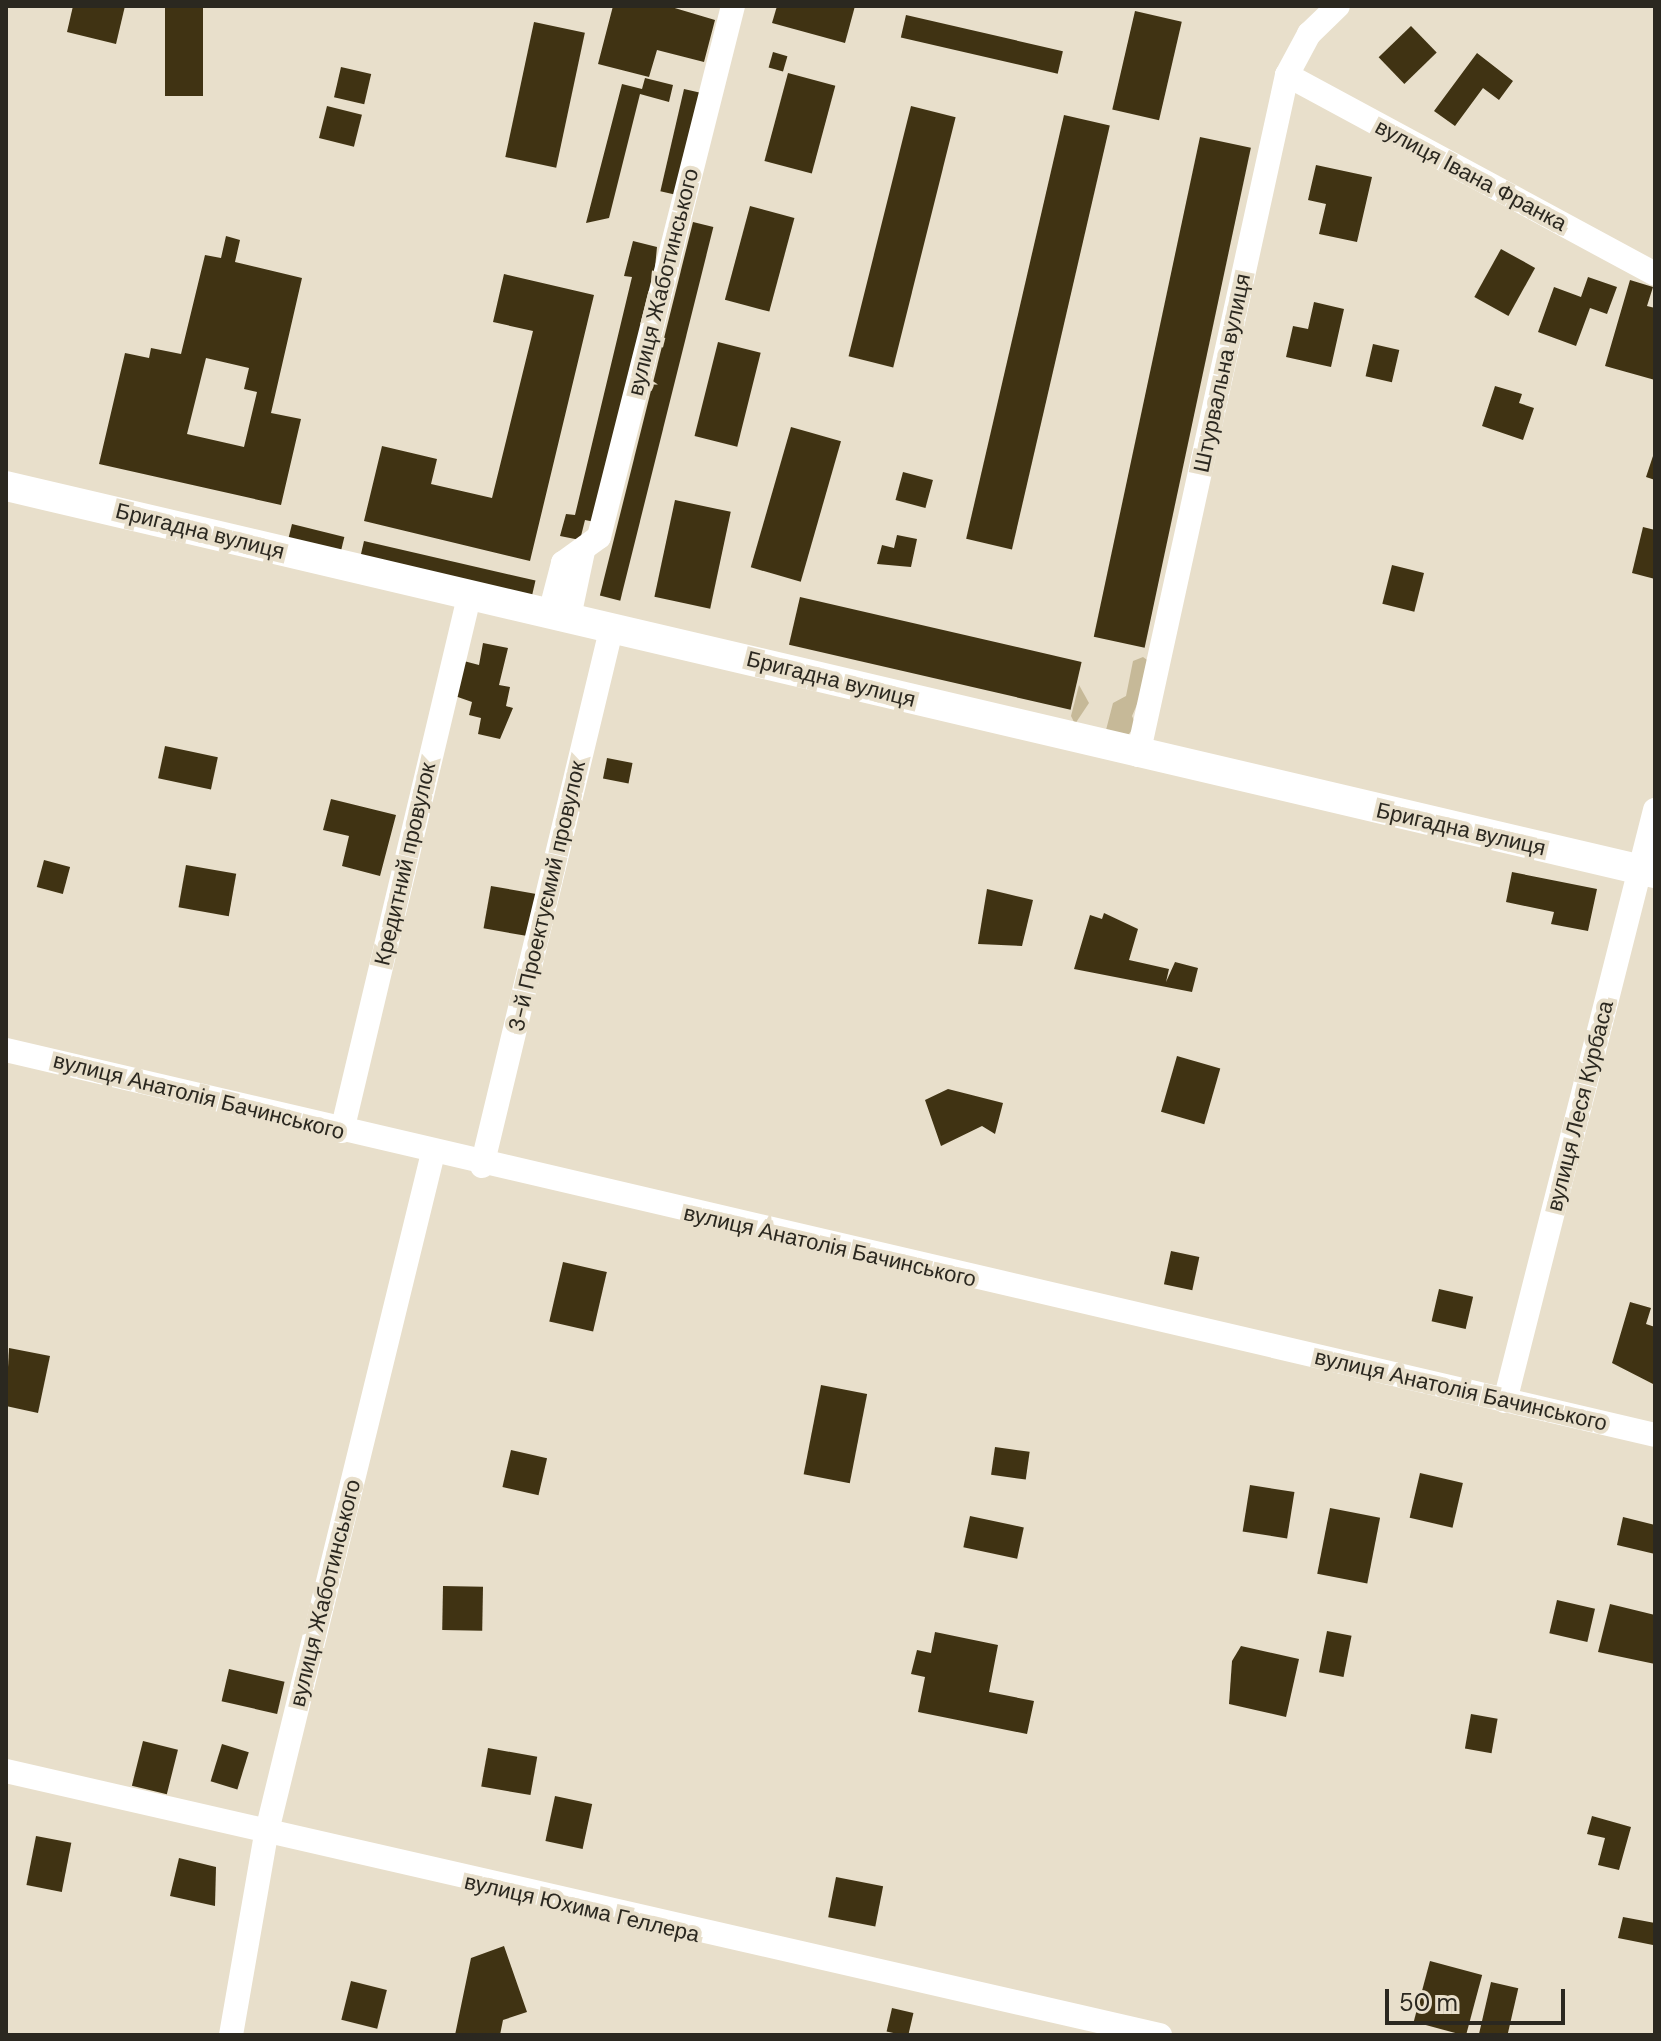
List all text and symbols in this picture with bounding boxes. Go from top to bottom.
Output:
street label: вулиця Івана Франка [1371,113,1571,237]
street label: вулиця Жаботинського [622,166,704,398]
street label: Штурвальна вулиця [1188,271,1256,475]
street label: Бригадна вулиця [113,497,287,565]
street label: Бригадна вулиця [744,645,918,713]
street label: 3-й Проектуємий провулок [503,758,591,1034]
street label: Кредитний провулок [369,760,441,968]
street label: Бригадна вулиця [1374,797,1548,861]
street label: вулиця Леся Курбаса [1541,998,1619,1214]
street label: вулиця Анатолія Бачинського [51,1047,347,1145]
street label: вулиця Анатолія Бачинського [681,1199,979,1293]
street label: вулиця Анатолія Бачинського [1312,1343,1610,1437]
street label: вулиця Жаботинського [284,1477,366,1709]
street label: вулиця Юхима Геллера [462,1868,702,1948]
scale bar [1389,1973,1569,2023]
text: 50 m [1399,1987,1458,2018]

